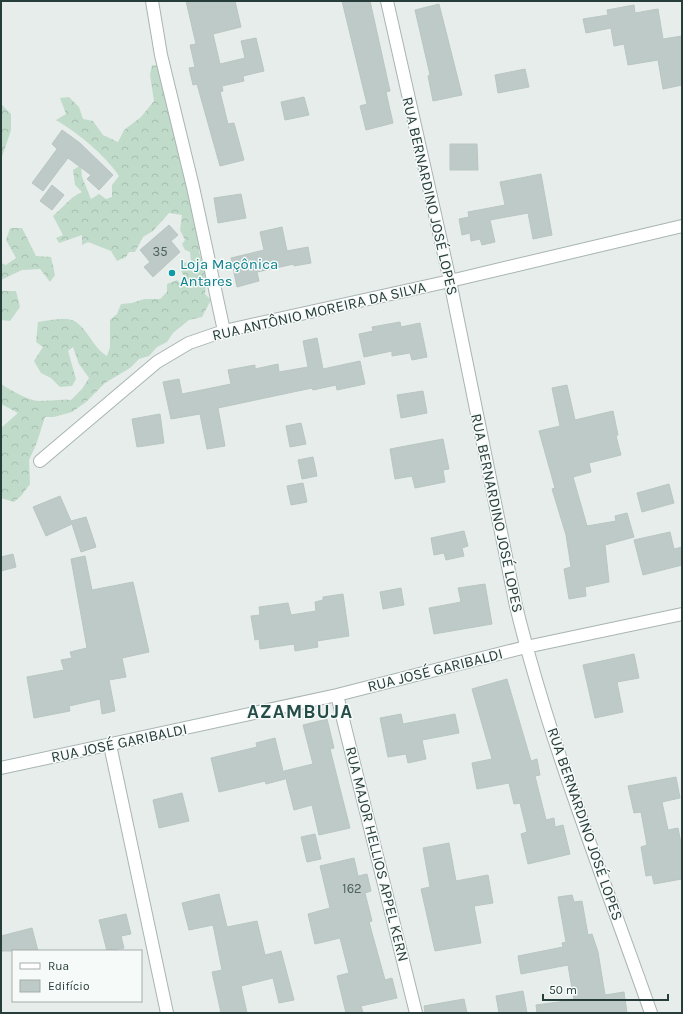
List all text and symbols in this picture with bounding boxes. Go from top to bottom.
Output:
street label: RUA BERNARDINO JOSÉ LOPES [398,95,462,297]
house number: 35 [152,244,168,259]
place label: Loja Maçônica Antares [180,255,278,290]
marker: Loja Maçônica Antares [167,268,177,278]
street label: RUA ANTÔNIO MOREIRA DA SILVA [210,278,428,344]
street label: RUA BERNARDINO JOSÉ LOPES [467,412,527,614]
street label: RUA JOSÉ GARIBALDI [366,644,504,696]
district label: AZAMBUJA [247,701,353,723]
street label: RUA JOSÉ GARIBALDI [49,720,189,766]
street label: RUA BERNARDINO JOSÉ LOPES [543,725,627,923]
street label: RUA MAJOR HELLIOS APPEL KERN [342,745,412,963]
house number: 162 [342,881,362,896]
legend [12,950,142,1002]
text: Rua [48,959,69,973]
scale bar [543,976,668,1002]
text: Edifício [48,979,89,993]
text: 50 m [549,983,577,997]

